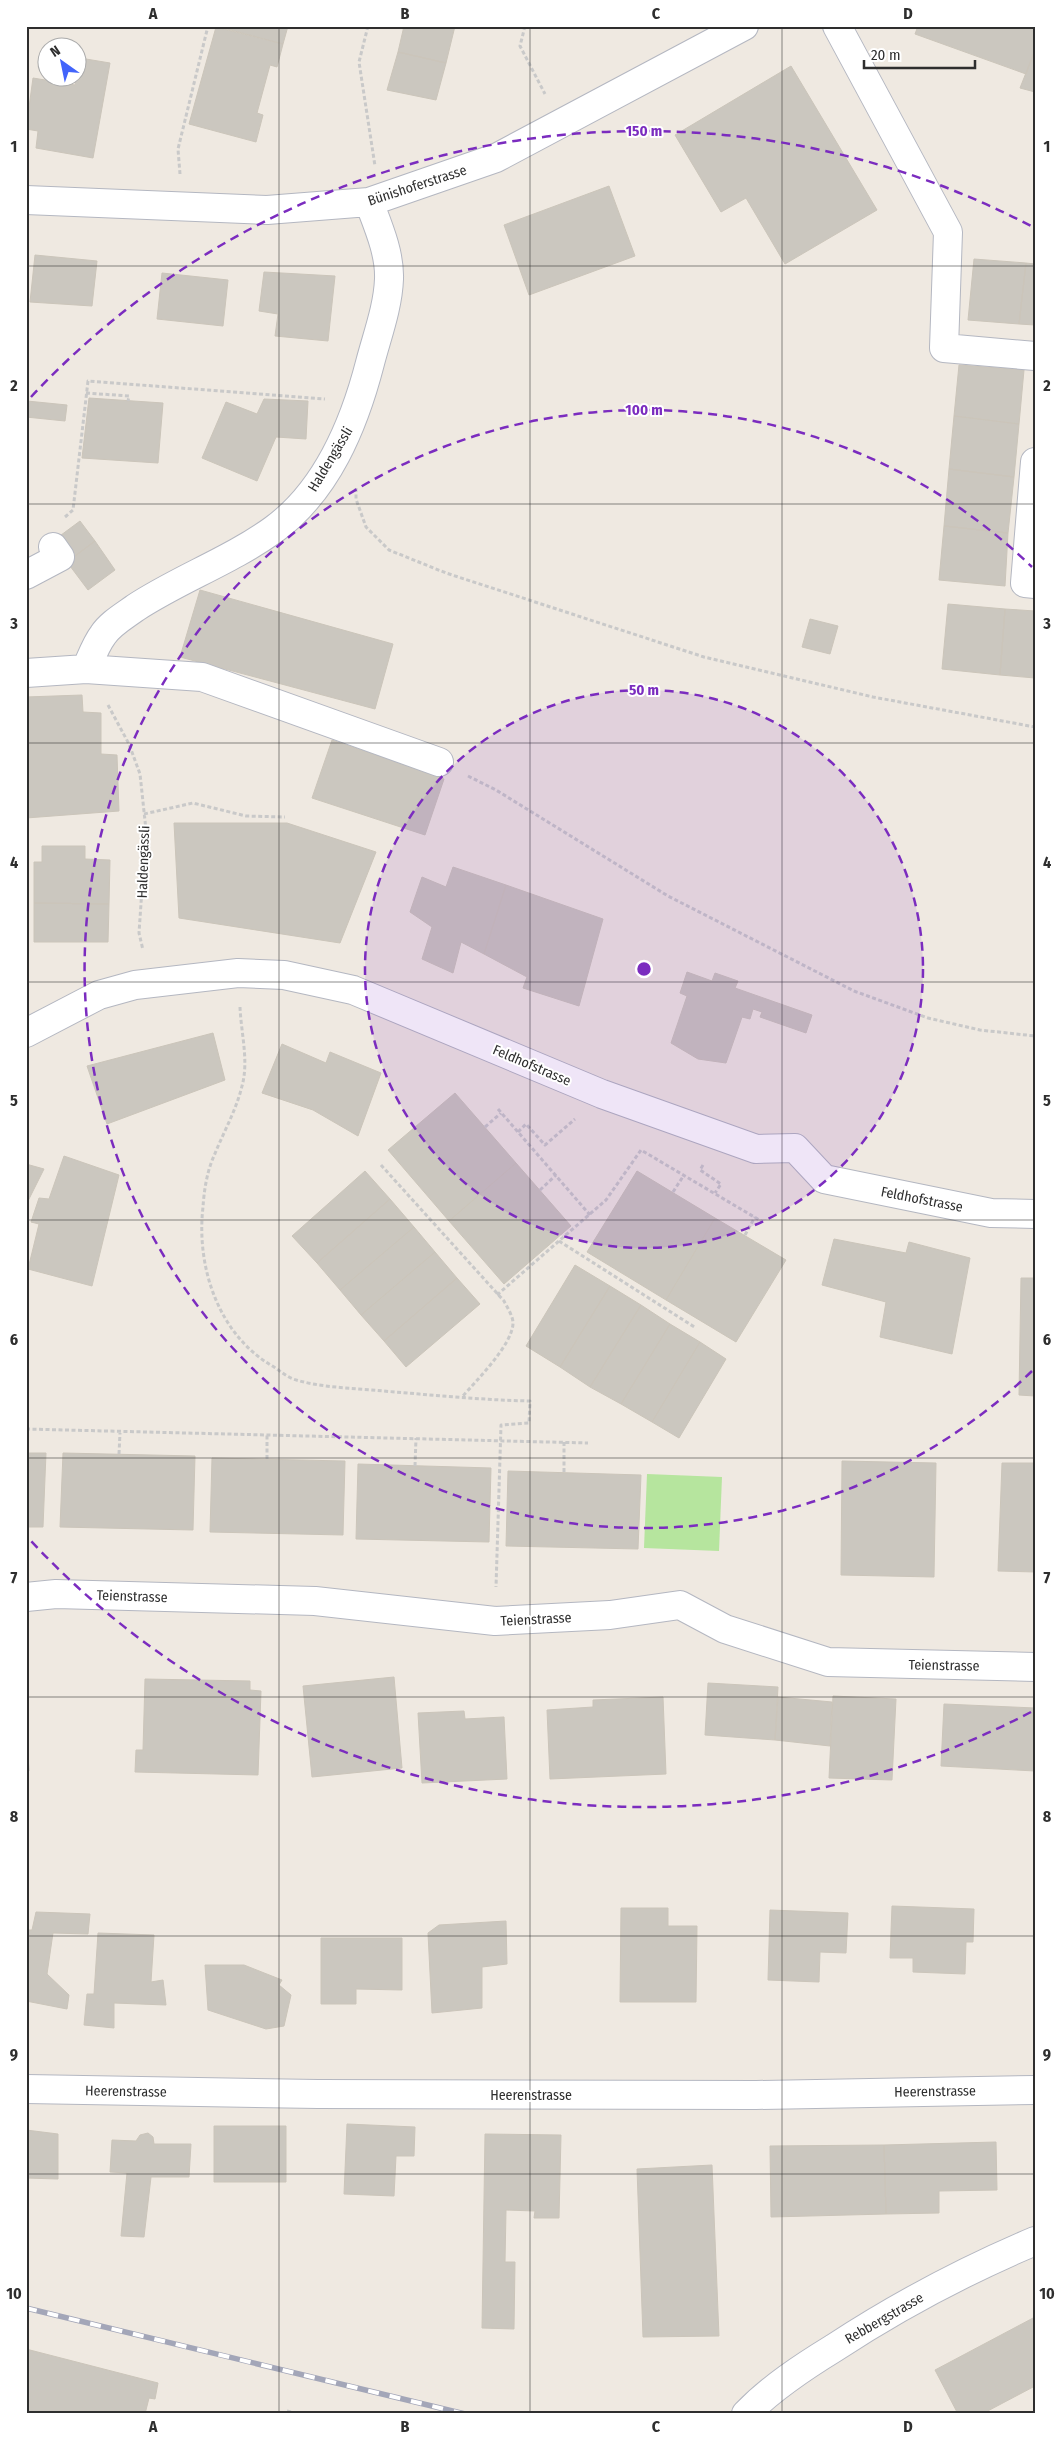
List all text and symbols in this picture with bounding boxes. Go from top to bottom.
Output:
text: A [148,4,158,23]
text: B [401,4,410,23]
text: C [652,4,661,23]
text: D [903,4,913,23]
north arrow [38,38,88,88]
scale bar [864,38,975,70]
text: N [47,42,63,61]
text: 20 m [871,46,901,64]
text: 150 m [626,122,662,140]
text: 1 [11,137,17,156]
text: 1 [1044,137,1050,156]
street label: Bünishoferstrasse [366,161,469,209]
text: 2 [9,376,18,395]
text: 2 [1042,376,1051,395]
text: 100 m [625,401,663,419]
street label: Haldengässli [304,424,356,495]
text: 3 [9,614,18,633]
text: 3 [1042,614,1051,633]
text: 50 m [629,681,659,699]
street label: Haldengässli [134,825,153,899]
text: 4 [10,853,18,872]
text: 4 [1043,853,1051,872]
centre of rings [635,960,653,978]
street label: Feldhofstrasse [490,1041,573,1090]
text: 5 [10,1091,18,1110]
text: 5 [1043,1091,1051,1110]
street label: Feldhofstrasse [879,1183,964,1216]
text: 6 [10,1330,18,1349]
text: 6 [1043,1330,1051,1349]
text: 7 [11,1568,18,1587]
text: 7 [1044,1568,1051,1587]
street label: Teienstrasse [96,1587,168,1606]
street label: Teienstrasse [500,1609,572,1630]
street label: Teienstrasse [908,1656,980,1675]
text: 8 [10,1807,19,1826]
text: 8 [1043,1807,1052,1826]
text: 9 [10,2045,18,2064]
text: 9 [1043,2045,1051,2064]
street label: Heerenstrasse [85,2082,167,2101]
street label: Heerenstrasse [894,2082,976,2101]
street label: Heerenstrasse [490,2087,572,2104]
text: 10 [6,2284,22,2303]
text: 10 [1039,2284,1055,2303]
street label: Rebbergstrasse [842,2289,927,2348]
text: A [148,2417,158,2436]
text: B [401,2417,410,2436]
text: C [652,2417,661,2436]
text: D [903,2417,913,2436]

